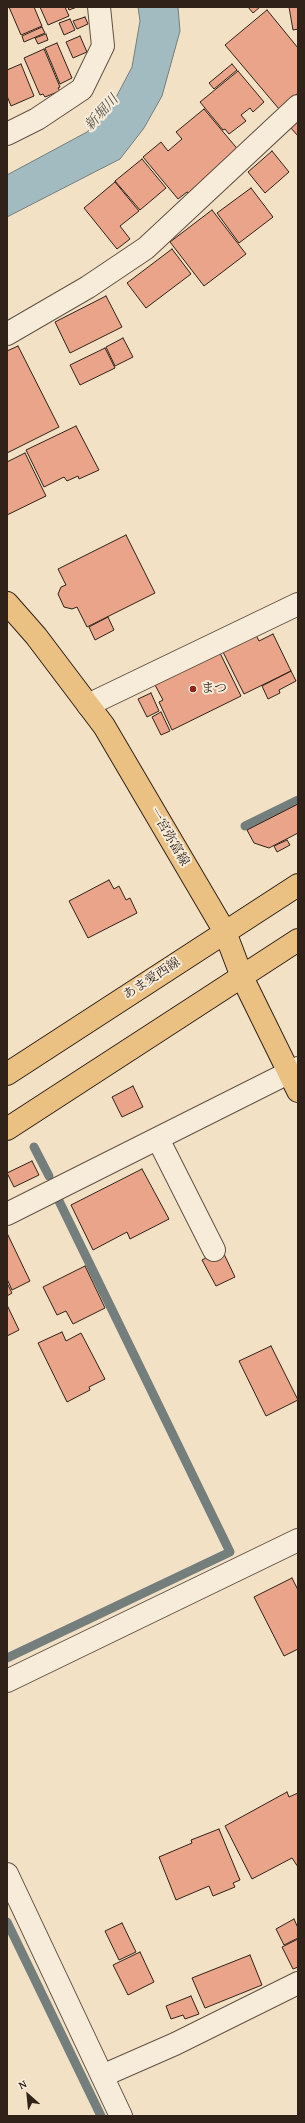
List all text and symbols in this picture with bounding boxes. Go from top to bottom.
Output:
water label: 新堀川 [82,92,122,134]
place label: まつ [201,681,227,697]
marker: まつ [188,684,198,694]
street label: 一宮弥富線 [146,805,192,869]
street label: あま愛西線 [120,955,184,1003]
north arrow [8,2075,48,2115]
text: N [16,2076,29,2093]

